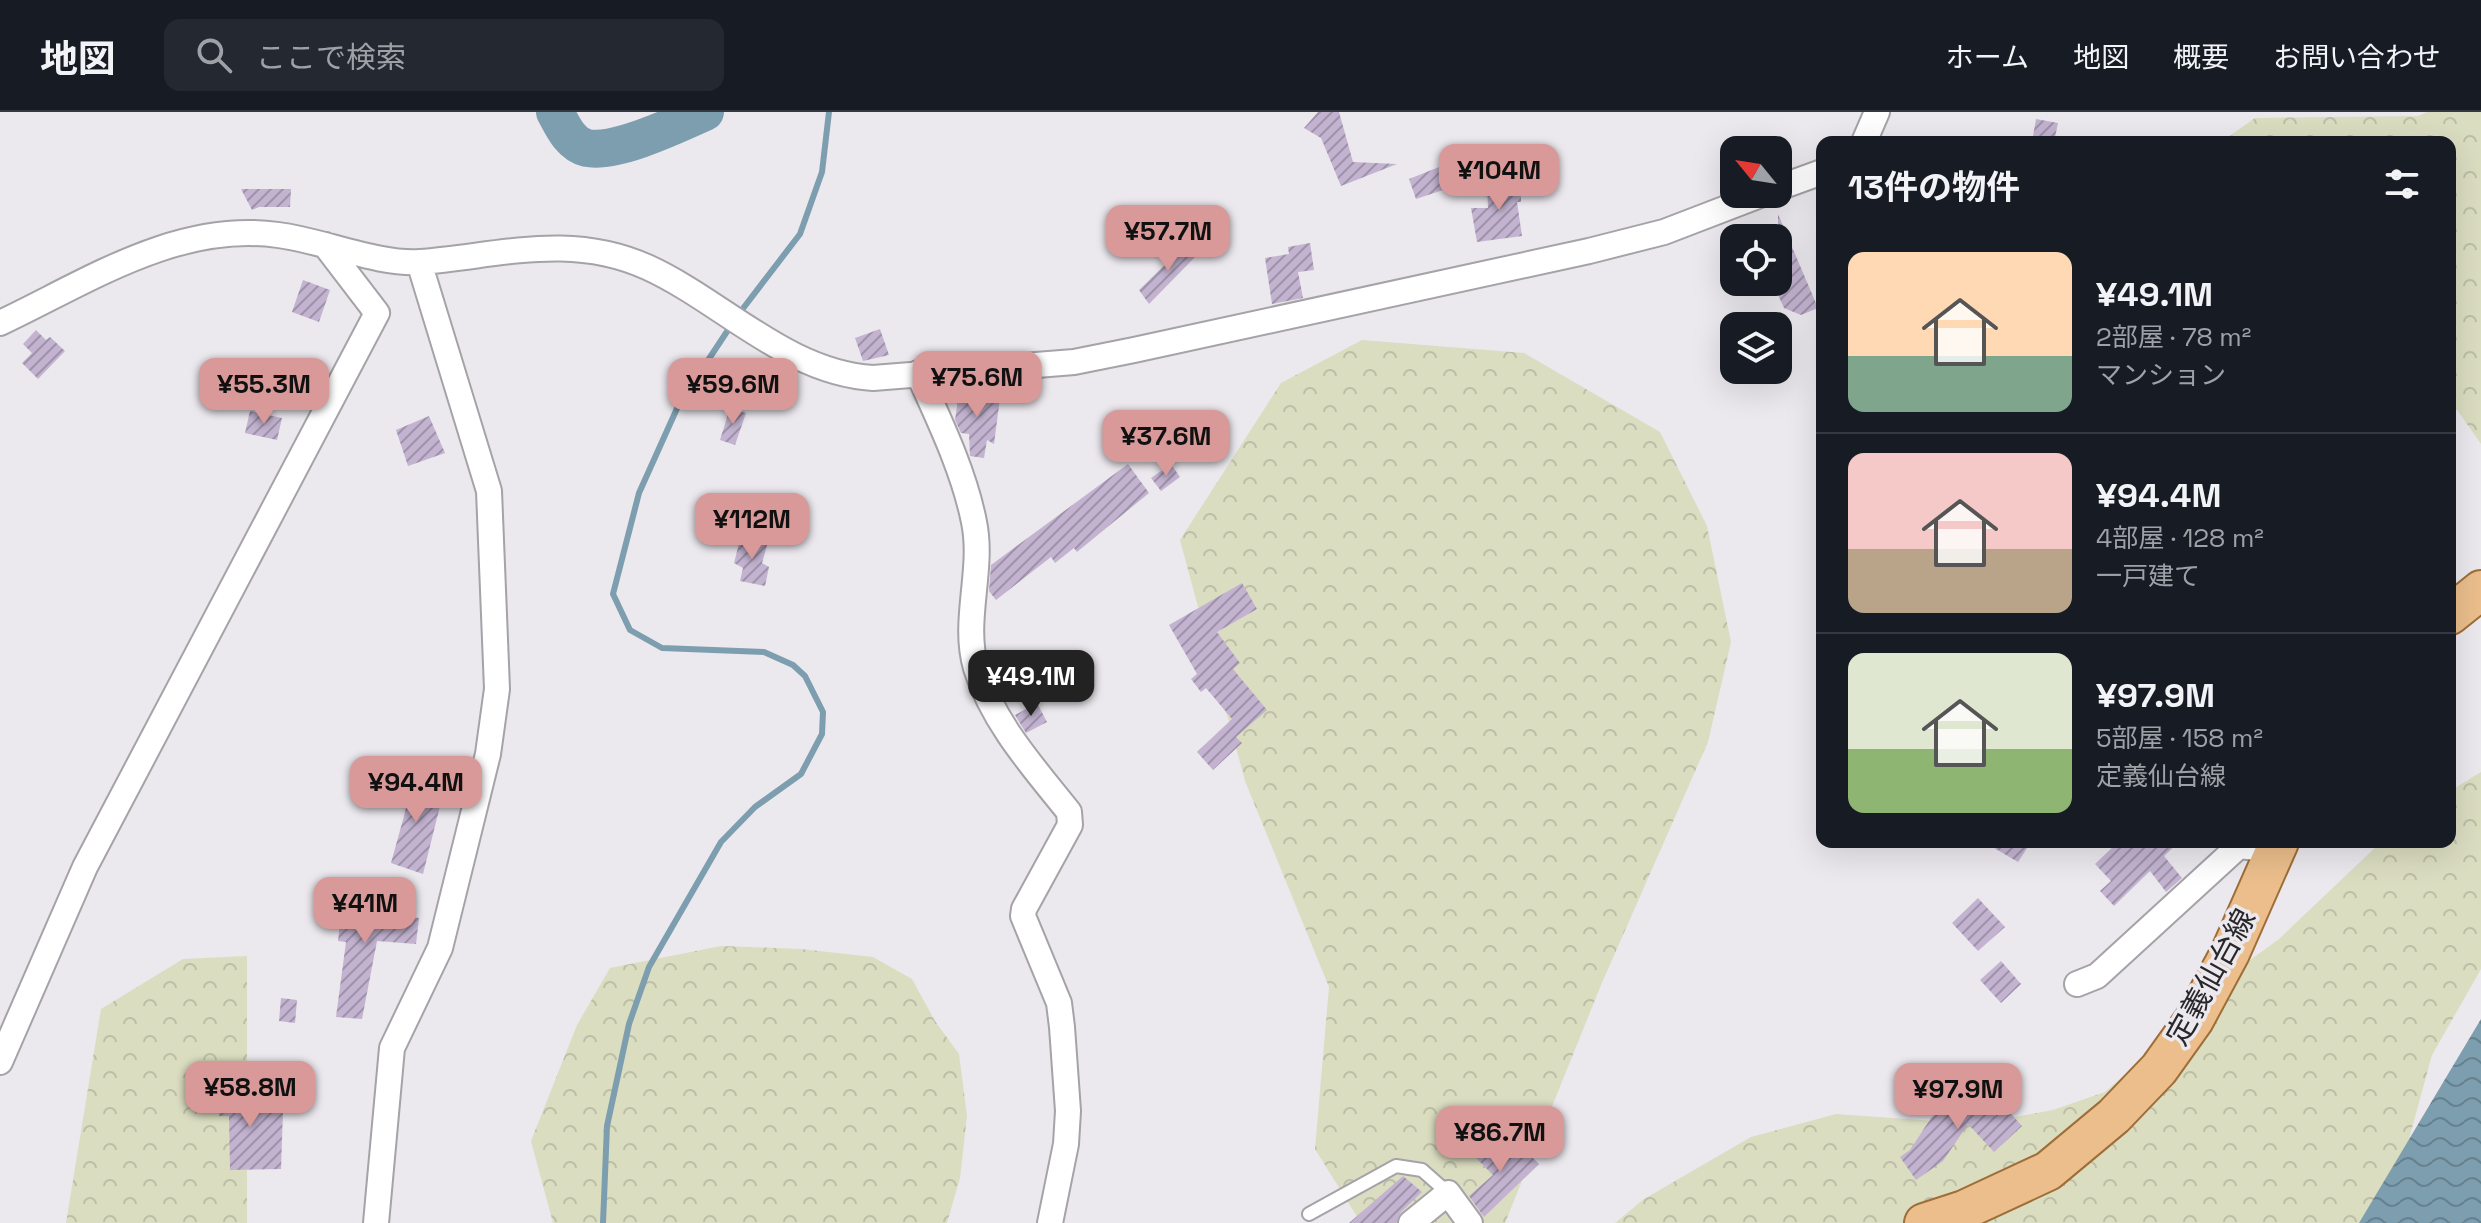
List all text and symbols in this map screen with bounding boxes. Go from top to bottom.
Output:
search box [164,19,724,91]
icon: search [192,33,236,77]
text: 地図 [40,35,116,83]
text: ここで検索 [256,38,406,77]
text: ホーム [1946,39,2029,75]
text: 地図 [2073,39,2129,75]
text: 概要 [2173,39,2229,75]
text: お問い合わせ [2273,39,2441,75]
north arrow [1720,136,1792,208]
map controls [1720,136,1792,384]
pin: ¥104M [1443,144,1555,212]
text: ¥104M [1457,153,1541,187]
icon: filters [2380,162,2424,206]
text: 13件の物件 [1848,166,2020,209]
pin: ¥57.7M [1103,205,1233,273]
text: ¥57.7M [1124,214,1212,248]
button: locate [1720,224,1792,296]
text: ¥49.1M [2096,273,2213,316]
icon: home [1912,284,2008,380]
button: layers [1720,312,1792,384]
text: 2部屋 · 78 m² [2096,320,2251,354]
pin: ¥75.6M [912,351,1042,419]
pin: ¥55.3M [199,358,329,426]
pin: ¥59.6M [668,358,798,426]
text: マンション [2096,358,2226,392]
text: ¥75.6M [931,360,1023,394]
text: ¥55.3M [217,367,311,401]
text: ¥59.6M [686,367,780,401]
pin: ¥37.6M [1101,410,1231,478]
text: ¥37.6M [1120,419,1212,453]
text: ¥94.4M [2096,474,2221,517]
icon: home [1912,485,2008,581]
pin: ¥112M [696,493,808,561]
text: ¥112M [713,502,791,536]
text: 4部屋 · 128 m² [2096,521,2264,555]
text: 一戸建て [2096,559,2200,593]
pin: ¥49.1M [966,650,1096,718]
text: ¥49.1M [986,659,1076,693]
text: ¥97.9M [2096,674,2215,717]
icon: home [1912,685,2008,781]
text: 5部屋 · 158 m² [2096,721,2263,755]
pin: ¥94.4M [351,756,481,824]
text: 定義仙台線 [2096,759,2226,793]
text: ¥94.4M [368,765,464,799]
pin: ¥41M [318,877,412,945]
text: ¥41M [332,886,398,920]
street label: 定義仙台線 [2157,902,2264,1052]
pin: ¥58.8M [185,1061,315,1129]
pin: ¥97.9M [1893,1063,2023,1131]
text: ¥58.8M [203,1070,297,1104]
text: ¥97.9M [1912,1072,2004,1106]
pin: ¥86.7M [1435,1106,1565,1174]
text: ¥86.7M [1454,1115,1546,1149]

